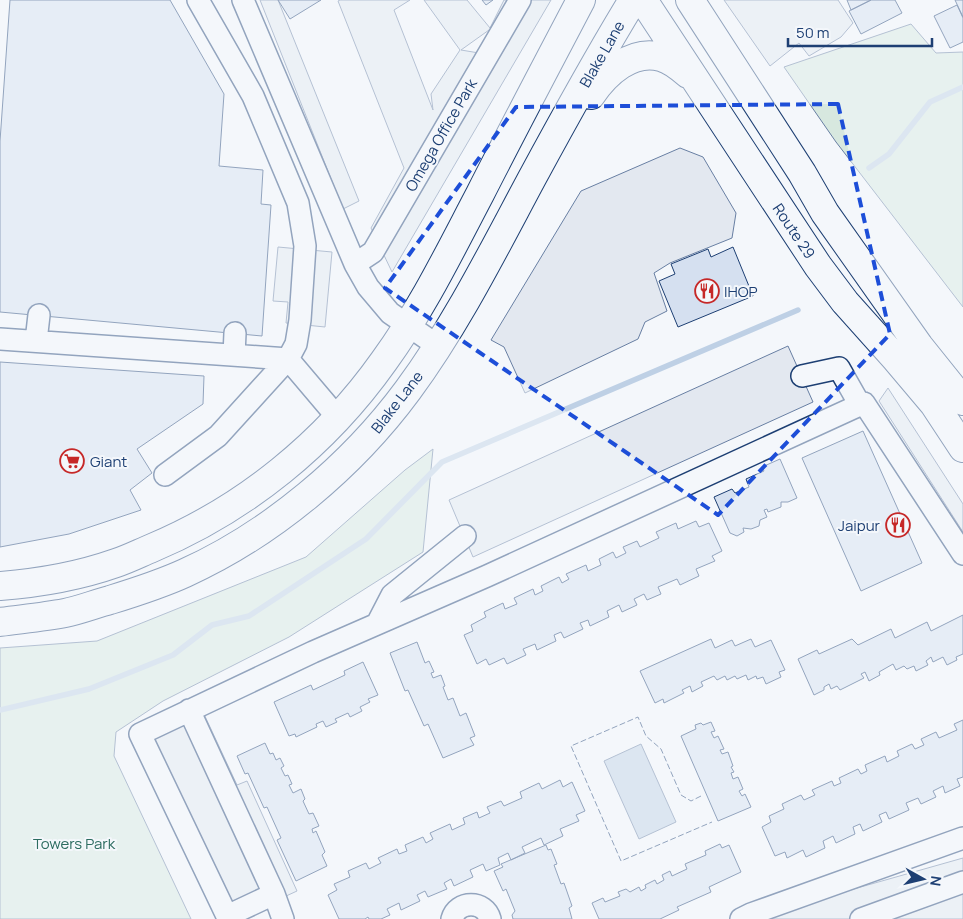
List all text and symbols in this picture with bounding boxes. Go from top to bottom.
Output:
scale bar [788,15,932,47]
street label: Blake Lane [574,17,630,91]
text: 50 m [796,22,830,43]
street label: Omega Office Park [400,74,482,195]
street label: Route 29 [768,199,820,263]
restaurant icon: IHOP [694,278,720,304]
place label: IHOP [724,281,758,302]
street label: Blake Lane [366,366,428,438]
supermarket icon: Giant [59,448,85,474]
place label: Giant [90,451,127,472]
restaurant icon: Jaipur [885,512,911,538]
place label: Jaipur [838,515,881,536]
park label: Towers Park [33,833,116,854]
north arrow [898,854,948,904]
text: N [926,875,946,887]

